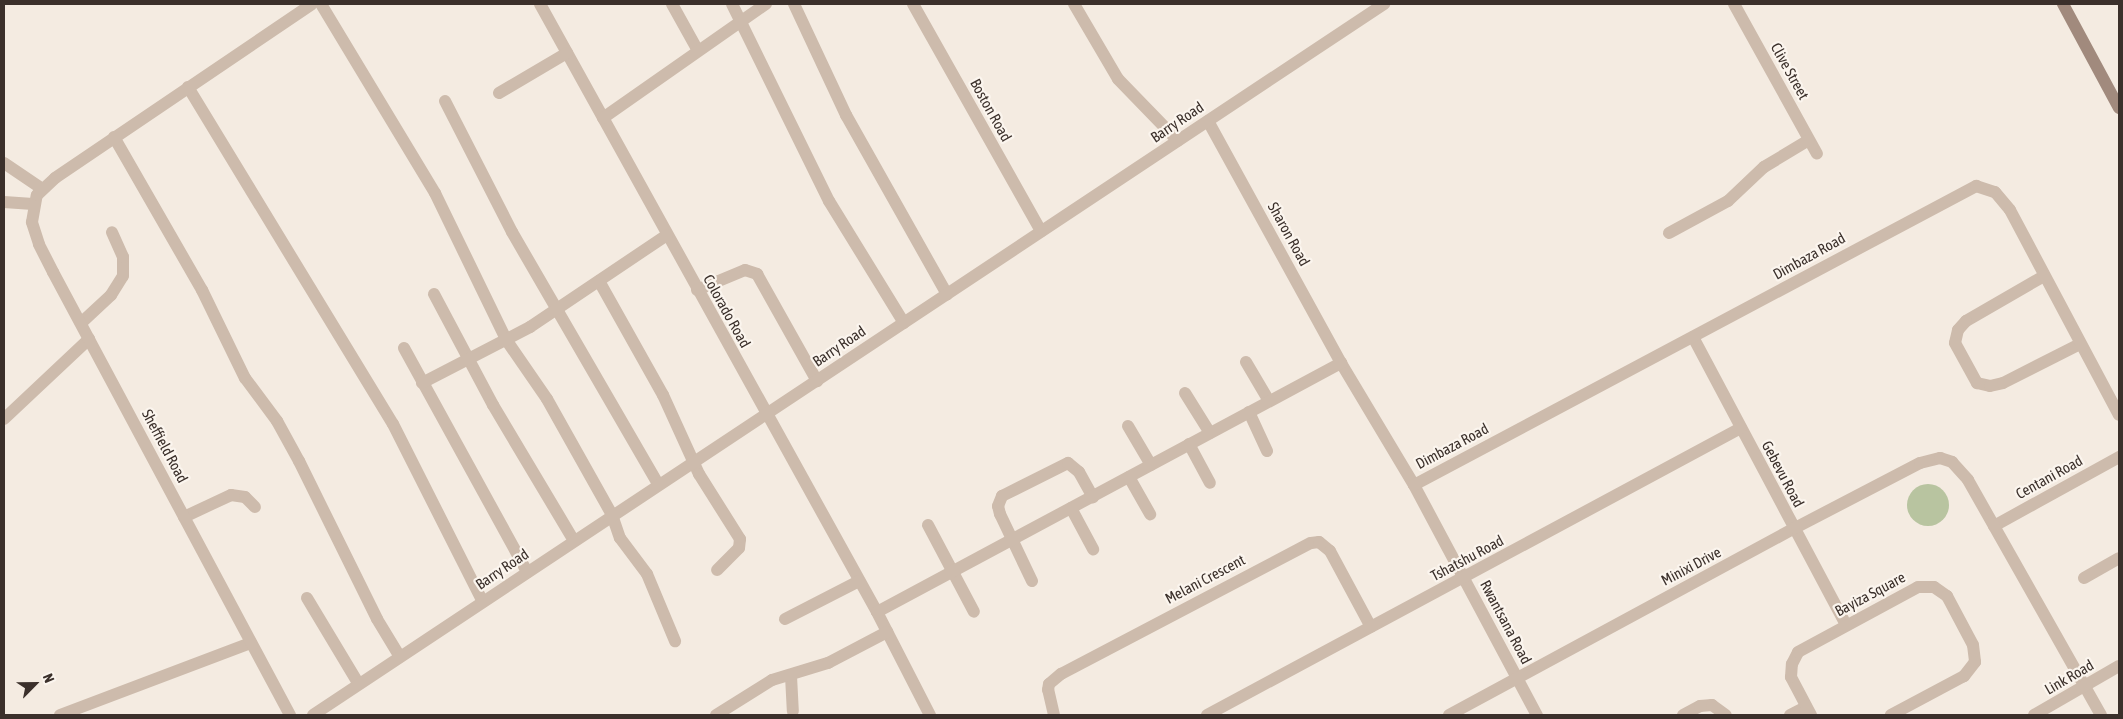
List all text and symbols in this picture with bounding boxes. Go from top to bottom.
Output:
street label: Clive Street [1767,40,1813,102]
street label: Boston Road [966,76,1016,144]
street label: Barry Road [1147,98,1207,146]
street label: Sharon Road [1264,199,1314,269]
street label: Dimbaza Road [1770,229,1848,283]
street label: Colorado Road [700,271,754,351]
street label: Barry Road [809,322,869,370]
street label: Sheffield Road [138,406,192,486]
street label: Dimbaza Road [1413,419,1491,473]
street label: Gebevu Road [1758,438,1808,510]
street label: Centani Road [2012,451,2086,503]
street label: Tshatshu Road [1427,531,1507,585]
street label: Minixi Drive [1658,543,1724,589]
street label: Barry Road [472,545,532,593]
street label: Melani Crescent [1162,550,1248,608]
street label: Bayiza Square [1832,568,1908,620]
street label: Rwantsana Road [1476,577,1536,667]
street label: Link Road [2041,656,2097,698]
north arrow [10,659,60,709]
text: N [40,671,58,685]

